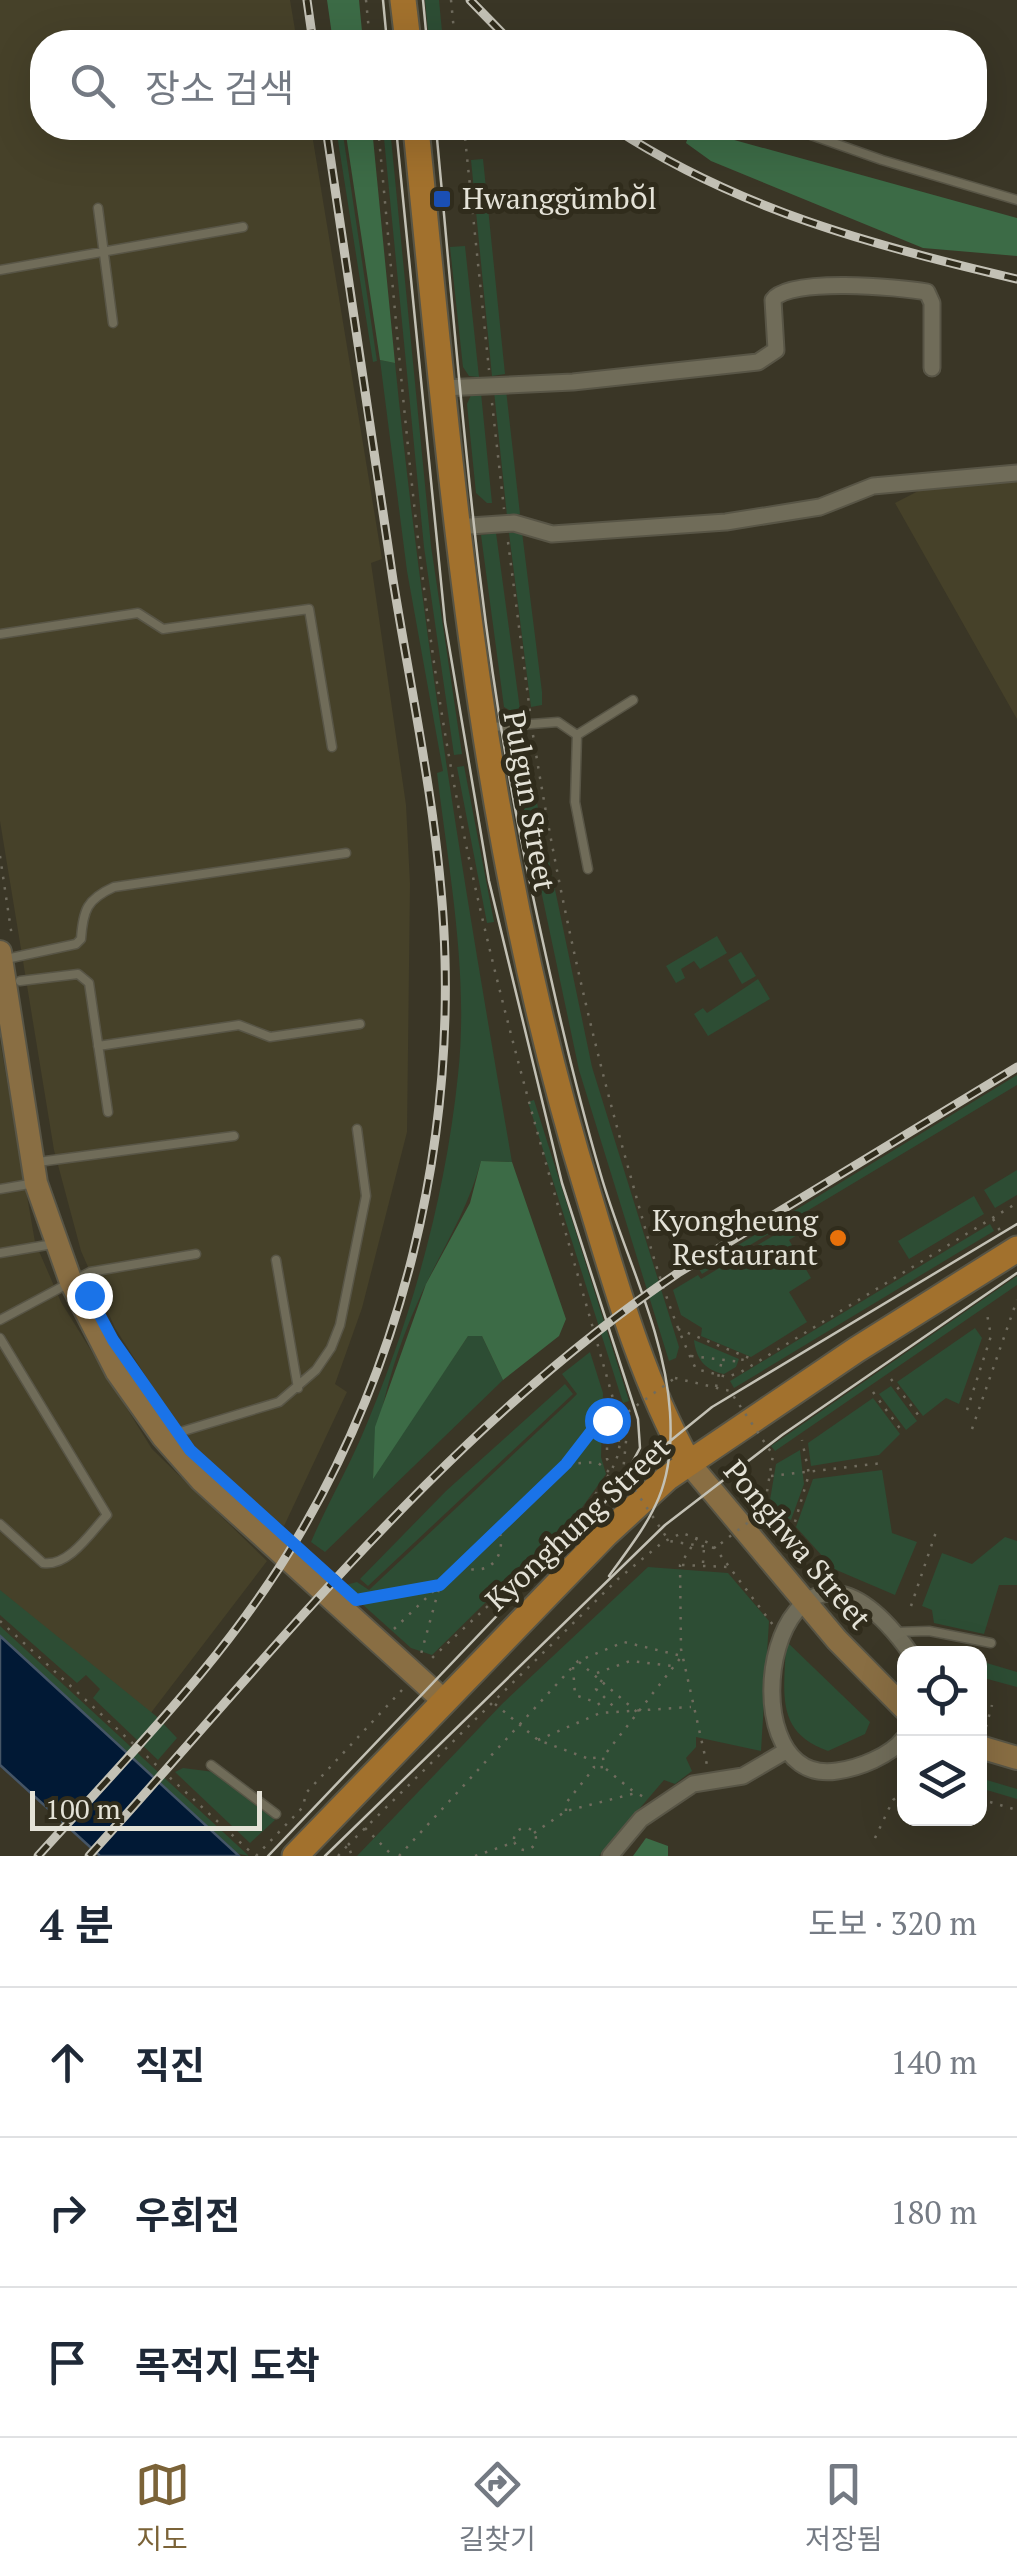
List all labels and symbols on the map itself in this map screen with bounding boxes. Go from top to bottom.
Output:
place label: Hwanggŭmbŏl [462,178,657,218]
marker: Hwanggŭmbŏl [431,188,453,210]
street label: Pulgun Street [494,708,566,894]
place label: Kyongheung Restaurant [652,1200,819,1274]
marker: Kyongheung Restaurant [827,1227,849,1249]
route end [67,1273,113,1319]
route start [585,1398,631,1444]
street label: Kyonghung Street [477,1427,678,1619]
street label: Ponghwa Street [715,1451,880,1637]
scale bar [30,1786,262,1831]

